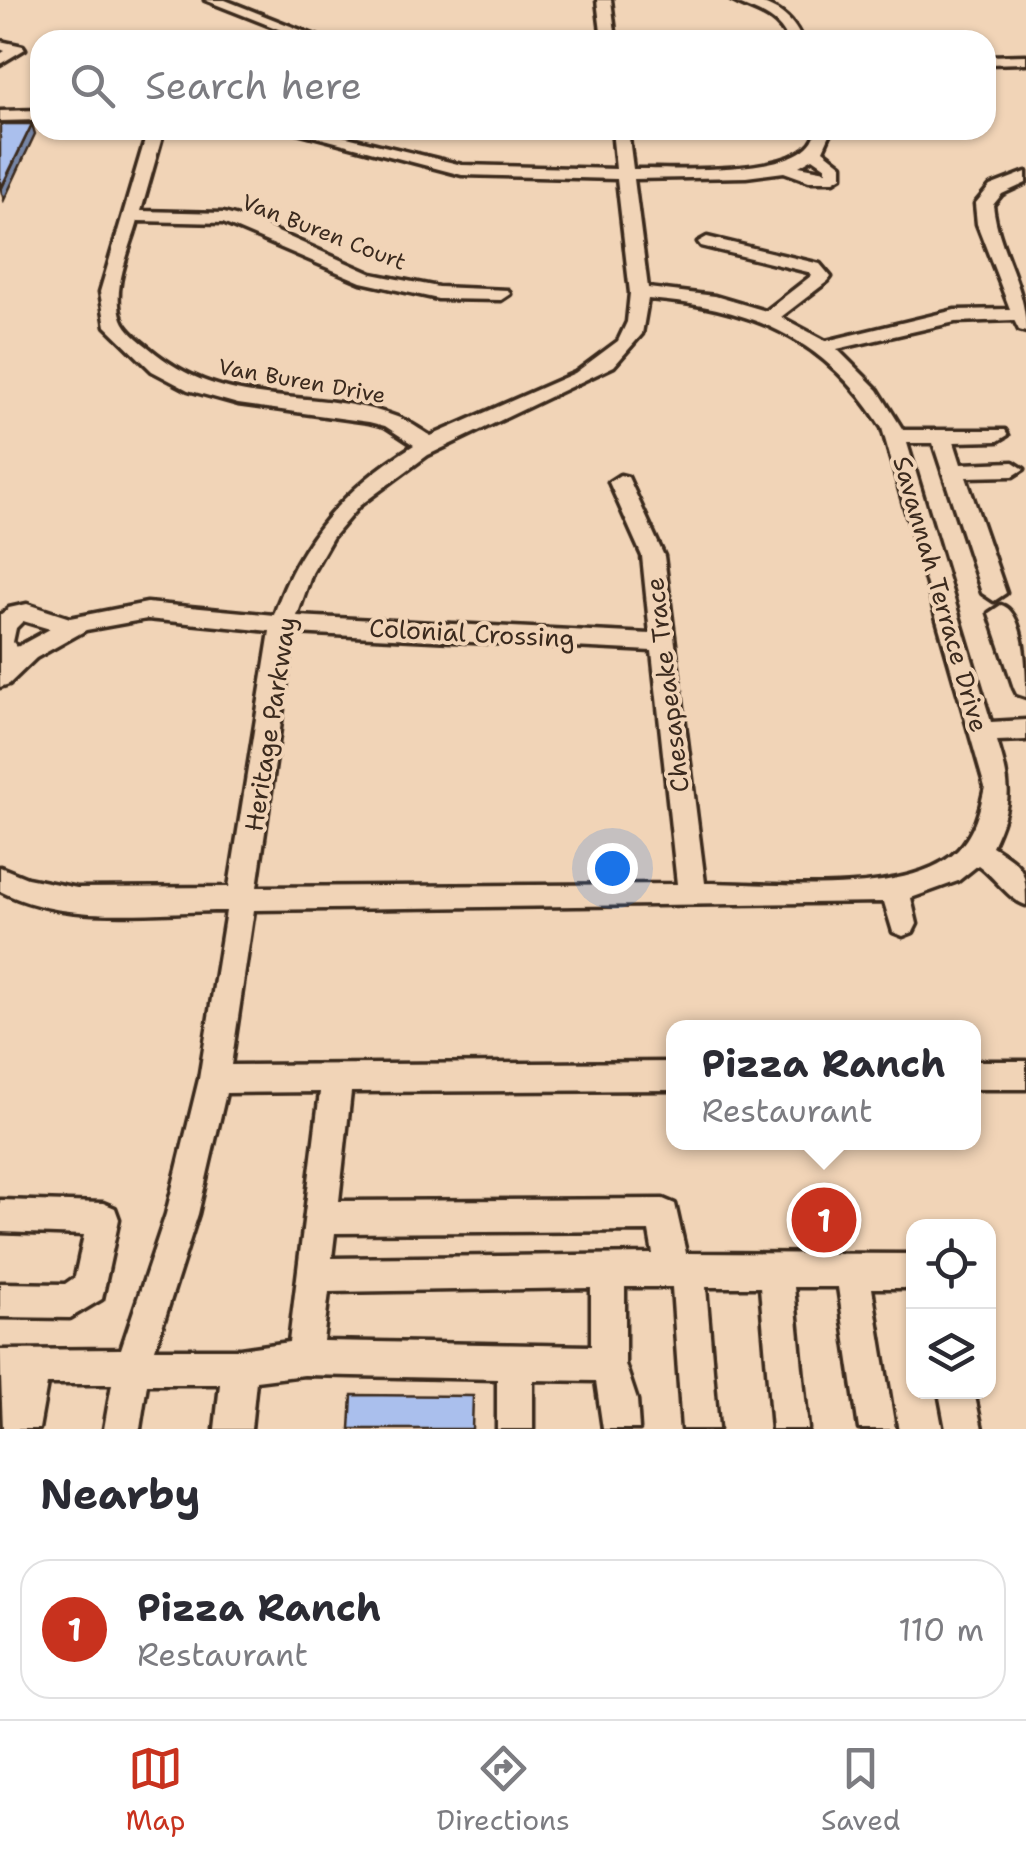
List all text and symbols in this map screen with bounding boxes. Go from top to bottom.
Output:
search box [30,30,996,140]
icon: search [65,58,120,113]
text: Search here [145,60,362,111]
street label: Van Buren Court [238,187,410,277]
street label: Van Buren Drive [216,352,388,410]
street label: Savannah Terrace Drive [885,452,997,736]
street label: Chesapeake Trace [637,576,697,794]
street label: Colonial Crossing [368,611,576,655]
street label: Heritage Parkway [236,614,304,834]
your location [587,843,638,894]
popup [666,1020,981,1150]
text: Pizza Ranch [701,1038,946,1089]
text: Restaurant [701,1089,873,1132]
pin: 1 [792,1182,856,1258]
map controls [906,1219,996,1399]
button: locate [906,1219,996,1309]
button: layers [906,1309,996,1399]
text: Nearby [40,1466,200,1522]
text: Pizza Ranch [137,1582,381,1633]
text: 1 [67,1608,82,1651]
text: 110 m [898,1608,984,1651]
text: Restaurant [137,1633,308,1676]
tab: Map [126,1741,185,1839]
tab: Directions [436,1741,570,1839]
tab: Saved [821,1741,900,1839]

